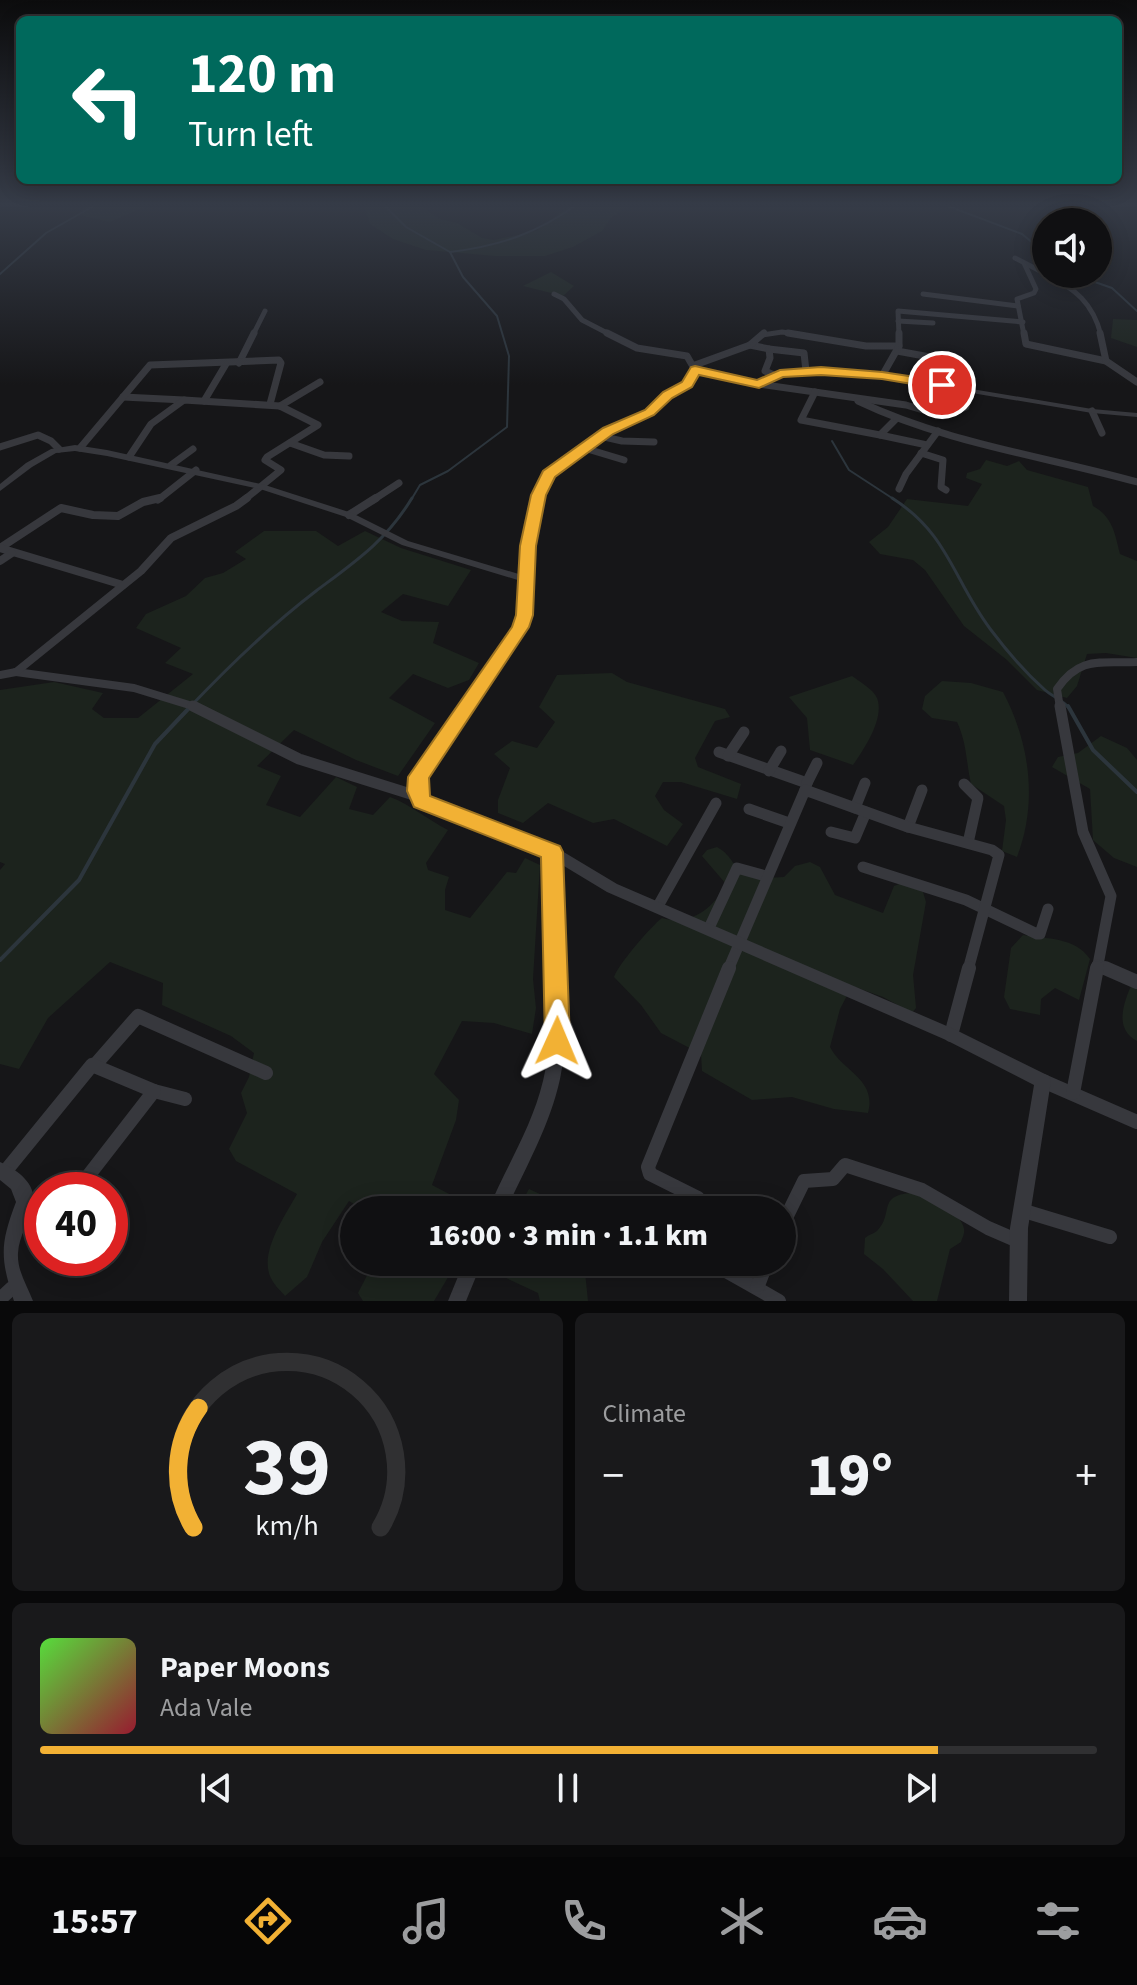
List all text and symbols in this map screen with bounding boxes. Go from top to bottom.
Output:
text: 120 m [188,35,336,114]
icon: left [56,48,160,152]
text: Turn left [188,109,313,160]
map controls [1032,208,1112,288]
button: sound [1032,208,1112,288]
pin [908,351,976,419]
icon: arrive [920,363,964,407]
position arrow [515,999,599,1083]
speed limit sign: 40 [24,1172,128,1276]
text: 16:00 · 3 min · 1.1 km [428,1214,708,1257]
text: Climate [603,1395,686,1432]
text: 39 [243,1409,331,1527]
text: 19° [807,1434,893,1519]
text: − [603,1445,624,1508]
text: + [1075,1445,1097,1508]
text: km/h [256,1506,319,1546]
text: Paper Moons [160,1646,330,1689]
text: Ada Vale [160,1689,252,1726]
icon: previous [194,1766,238,1810]
icon: pause [546,1766,590,1810]
icon: next [899,1766,943,1810]
icon: directions [240,1893,296,1949]
icon: music [398,1893,454,1949]
icon: phone [556,1893,612,1949]
icon: climate [714,1893,770,1949]
icon: car [872,1893,928,1949]
icon: filters [1030,1893,1086,1949]
text: 15:57 [51,1896,138,1947]

